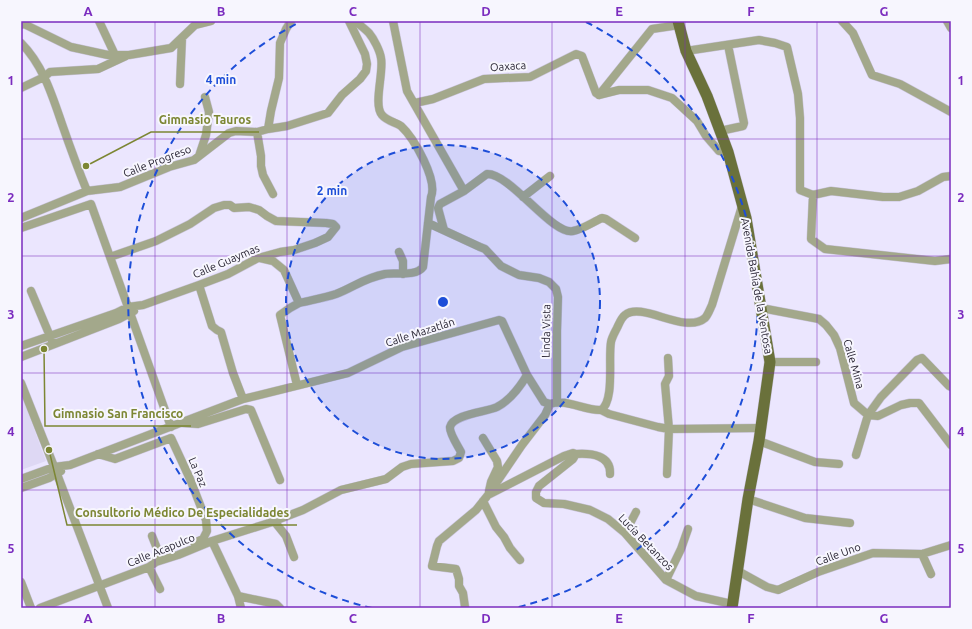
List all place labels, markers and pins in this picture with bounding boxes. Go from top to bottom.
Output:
callout: Gimnasio Tauros [151,108,259,132]
centre of rings [436,295,450,309]
callout: Gimnasio San Francisco [45,402,191,426]
callout: Consultorio Médico De Especialidades [67,501,297,525]

